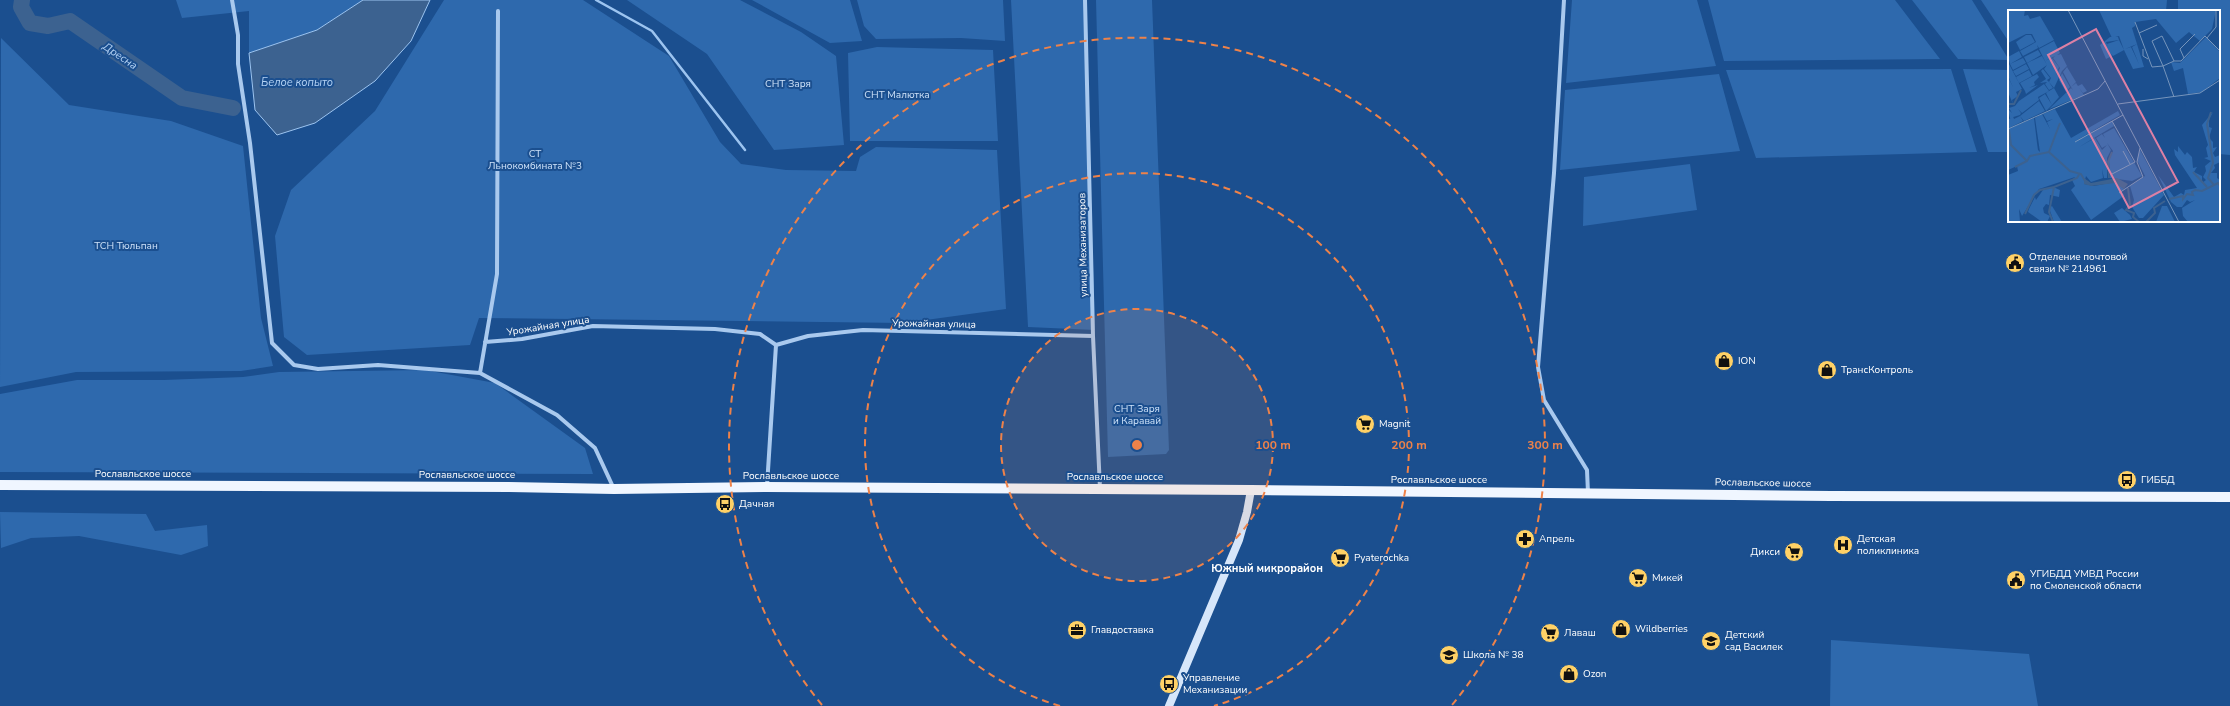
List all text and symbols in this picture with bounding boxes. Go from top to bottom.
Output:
inset map [2008,10,2220,222]
water label: Дресна [99,38,140,73]
water label: Белое копыто [261,75,333,90]
park label: СНТ Заря [765,77,811,91]
park label: СНТ Малютка [864,88,930,102]
park label: СТ Льнокомбината №3 [488,147,582,173]
street label: улица Механизаторов [1075,192,1091,297]
park label: ТСН Тюльпан [94,239,158,253]
place label: Отделение почтовой связи № 214961 [2029,250,2128,276]
public building icon: Отделение почтовой связи № 214961 [2004,252,2026,274]
street label: Урожайная улица [505,313,590,340]
street label: Урожайная улица [891,316,976,332]
shop icon: ION [1713,350,1735,372]
place label: ION [1738,354,1756,368]
shop icon: ТрансКонтроль [1816,359,1838,381]
place label: ТрансКонтроль [1841,363,1913,377]
park label: СНТ Заря и Каравай [1113,402,1161,428]
supermarket icon: Magnit [1354,413,1376,435]
place label: Magnit [1379,417,1411,431]
text: 100 m [1255,437,1291,453]
text: 200 m [1391,437,1427,453]
text: 300 m [1527,437,1563,453]
centre of rings [1130,438,1144,452]
street label: Рославльское шоссе [95,467,191,481]
street label: Рославльское шоссе [419,468,515,482]
street label: Рославльское шоссе [743,469,839,483]
bus stop icon: ГИББД [2116,469,2138,491]
street label: Рославльское шоссе [1067,470,1163,484]
street label: Рославльское шоссе [1391,473,1487,487]
place label: ГИББД [2141,473,2175,487]
street label: Рославльское шоссе [1715,475,1811,491]
bus stop icon: Дачная [714,493,736,515]
place label: Дачная [739,497,774,511]
pharmacy icon: Апрель [1514,528,1536,550]
place label: Апрель [1539,532,1575,546]
place label: Детская поликлиника [1857,532,1919,558]
hospital icon: Детская поликлиника [1832,534,1854,556]
supermarket icon: Дикси [1783,541,1805,563]
place label: Дикси [1751,545,1780,559]
supermarket icon: Pyaterochka [1329,547,1351,569]
place label: Pyaterochka [1354,551,1409,565]
district label: Южный микрорайон [1211,561,1323,576]
supermarket icon: Микей [1627,567,1649,589]
place label: УГИБДД УМВД России по Смоленской области [2029,567,2142,593]
public building icon: УГИБДД УМВД России по Смоленской области [2005,569,2027,591]
place label: Микей [1652,571,1683,585]
shop icon: Wildberries [1610,618,1632,640]
office icon: Главдоставка [1066,619,1088,641]
supermarket icon: Лаваш [1539,622,1561,644]
place label: Wildberries [1635,622,1688,636]
place label: Главдоставка [1091,623,1154,637]
place label: Лаваш [1564,626,1596,640]
place label: Детский сад Василек [1725,628,1783,654]
school or university icon: Детский сад Василек [1700,630,1722,652]
school or university icon: Школа № 38 [1438,644,1460,666]
place label: Школа № 38 [1463,648,1523,662]
shop icon: Ozon [1558,663,1580,685]
place label: Ozon [1583,667,1606,681]
place label: Управление Механизации [1182,671,1247,697]
bus stop icon: Управление Механизации [1158,673,1180,695]

